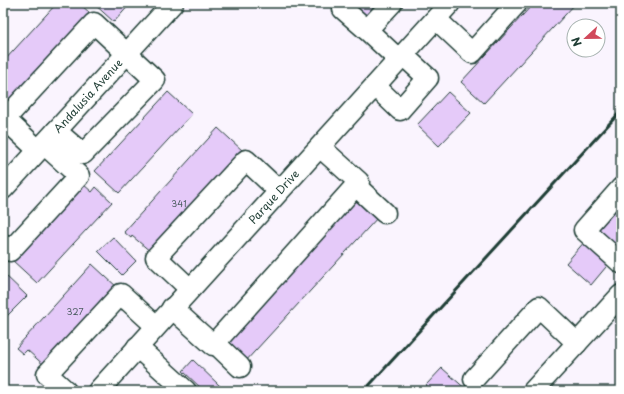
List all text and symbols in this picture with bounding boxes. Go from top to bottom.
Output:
north arrow [566,18,606,58]
text: N [567,34,586,49]
street label: Andalusia Avenue [49,54,126,137]
street label: Parque Drive [245,166,303,228]
house number: 341 [171,196,187,210]
house number: 327 [67,304,83,318]

